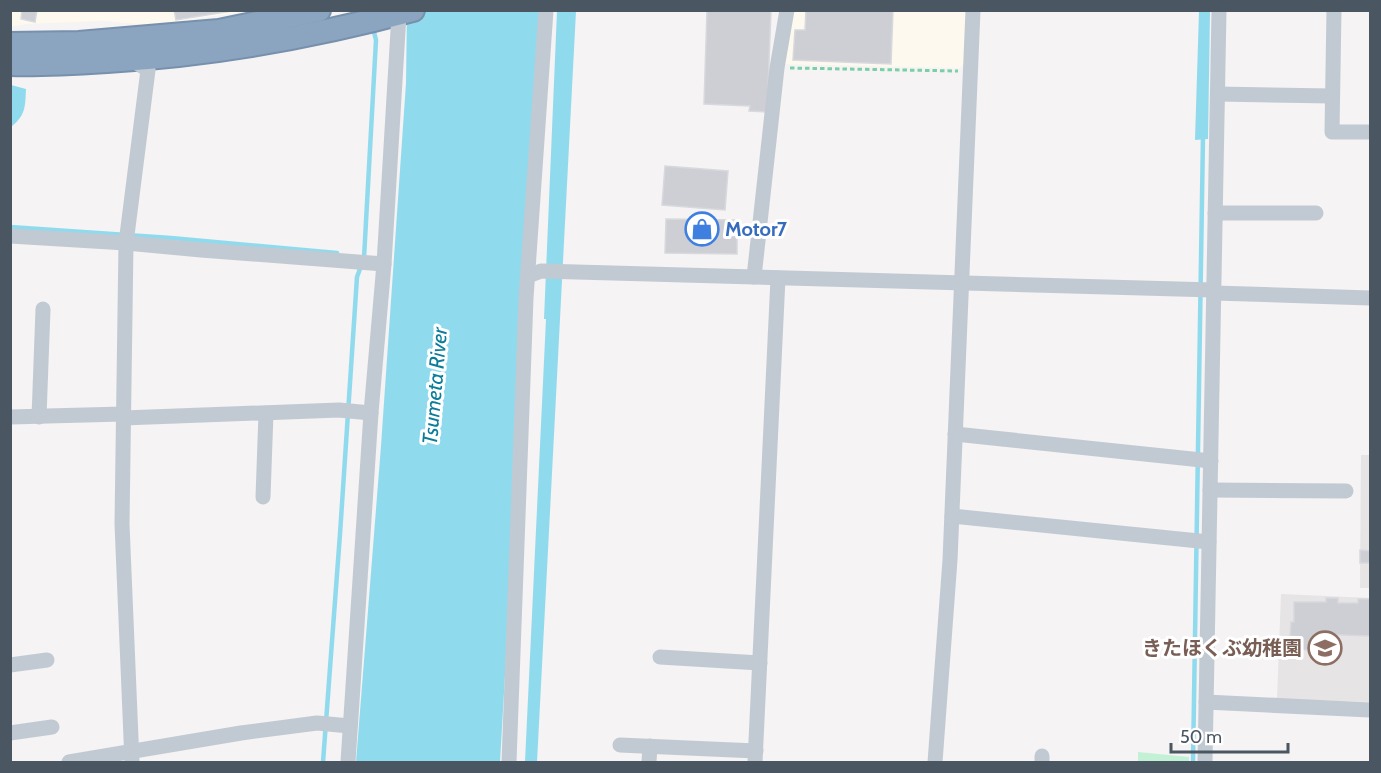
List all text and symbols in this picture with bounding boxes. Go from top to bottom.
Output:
shop icon: Motor7 [684,211,720,247]
place label: Motor7 [725,217,788,241]
water label: Tsumeta River [417,325,452,446]
school or university icon: きたほくぶ幼稚園 [1307,630,1343,666]
place label: きたほくぶ幼稚園 [1142,636,1302,660]
scale bar [1171,716,1288,754]
text: 50 m [1180,726,1222,748]

